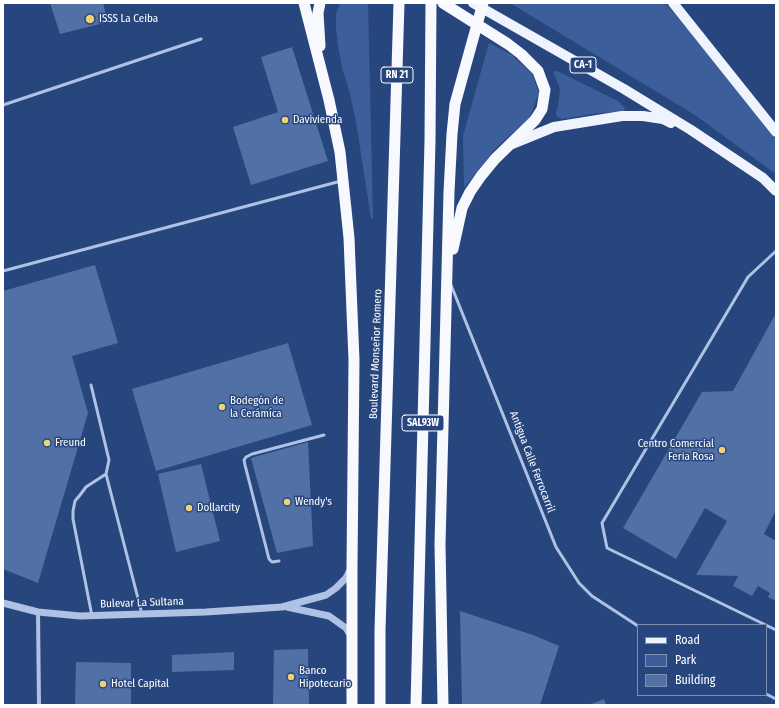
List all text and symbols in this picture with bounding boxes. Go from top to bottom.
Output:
place label: ISSS La Ceiba [99,12,158,26]
marker: ISSS La Ceiba [84,13,96,25]
road number: CA-1 [570,57,596,73]
road number: RN 21 [381,67,413,83]
place label: Davivienda [293,113,342,127]
marker: Davivienda [280,115,290,125]
street label: Boulevard Monseñor Romero [367,289,385,419]
place label: Bodegón de la Cerámíca [230,394,284,420]
marker: Bodegón de la Cerámíca [217,402,227,412]
street label: Antigua Calle Ferrocarril [507,409,557,515]
road number: SAL93W [402,415,444,431]
place label: Freund [55,436,86,450]
place label: Centro Comercial Feria Rosa [638,437,714,463]
marker: Freund [42,438,52,448]
marker: Centro Comercial Feria Rosa [717,445,727,455]
place label: Wendy's [295,495,332,509]
marker: Wendy's [282,497,292,507]
place label: Dollarcity [197,501,240,515]
marker: Dollarcity [184,503,194,513]
street label: Bulevar La Sultana [100,595,184,611]
legend [637,624,767,696]
text: Road [675,633,700,647]
text: Park [675,653,696,667]
place label: Banco Hipotecario [299,664,351,690]
marker: Banco Hipotecario [286,672,296,682]
text: Building [675,673,715,687]
place label: Hotel Capital [111,677,169,691]
marker: Hotel Capital [98,679,108,689]

